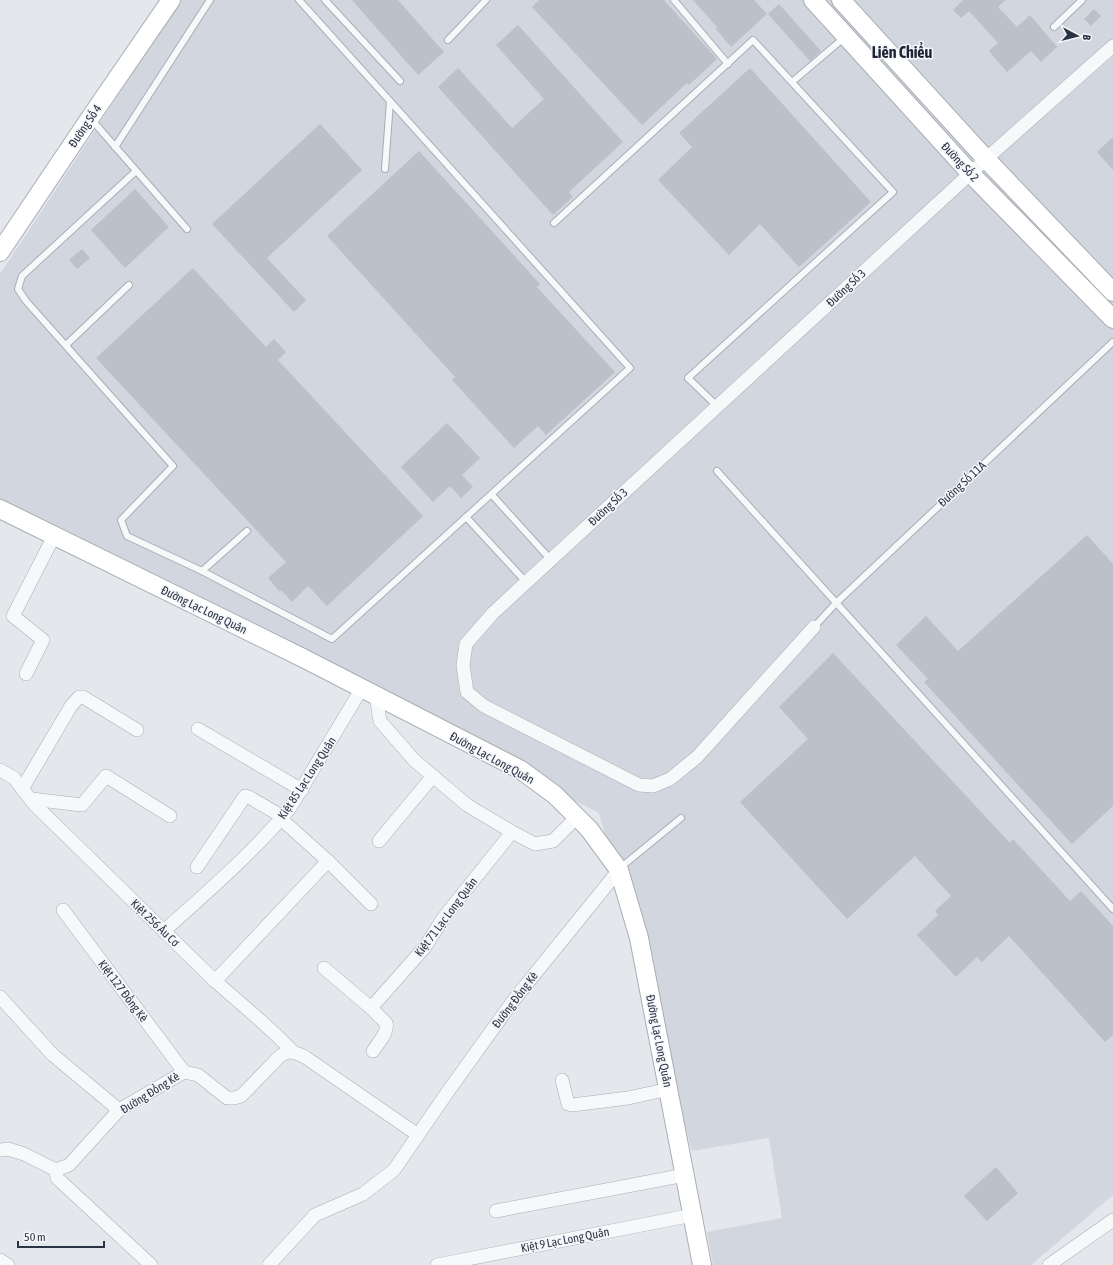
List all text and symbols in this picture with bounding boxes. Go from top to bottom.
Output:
north arrow [1057,16,1097,56]
text: B [1081,34,1093,41]
district label: Liên Chiểu [872,42,933,61]
street label: Đường Số 4 [66,102,105,150]
street label: Đường Số 2 [938,139,982,185]
street label: Đường Số 3 [823,266,869,310]
street label: Đường Số 11A [935,458,989,510]
street label: Đường Số 3 [585,485,631,529]
street label: Đường Lạc Long Quân [159,583,249,637]
street label: Đường Lạc Long Quân [447,729,537,787]
street label: Kiệt 85 Lạc Long Quân [275,734,339,822]
street label: Kiệt 71 Lạc Long Quân [412,875,480,959]
street label: Kiệt 256 Âu Cơ [128,896,182,950]
street label: Kiệt 127 Đồng Kè [95,957,151,1025]
street label: Đường Đồng Kè [489,969,541,1031]
street label: Đường Lạc Long Quân [643,993,675,1089]
street label: Đường Đồng Kè [118,1069,182,1117]
scale bar [18,1223,104,1249]
street label: Kiệt 9 Lạc Long Quân [520,1225,610,1255]
text: 50 m [24,1230,46,1244]

